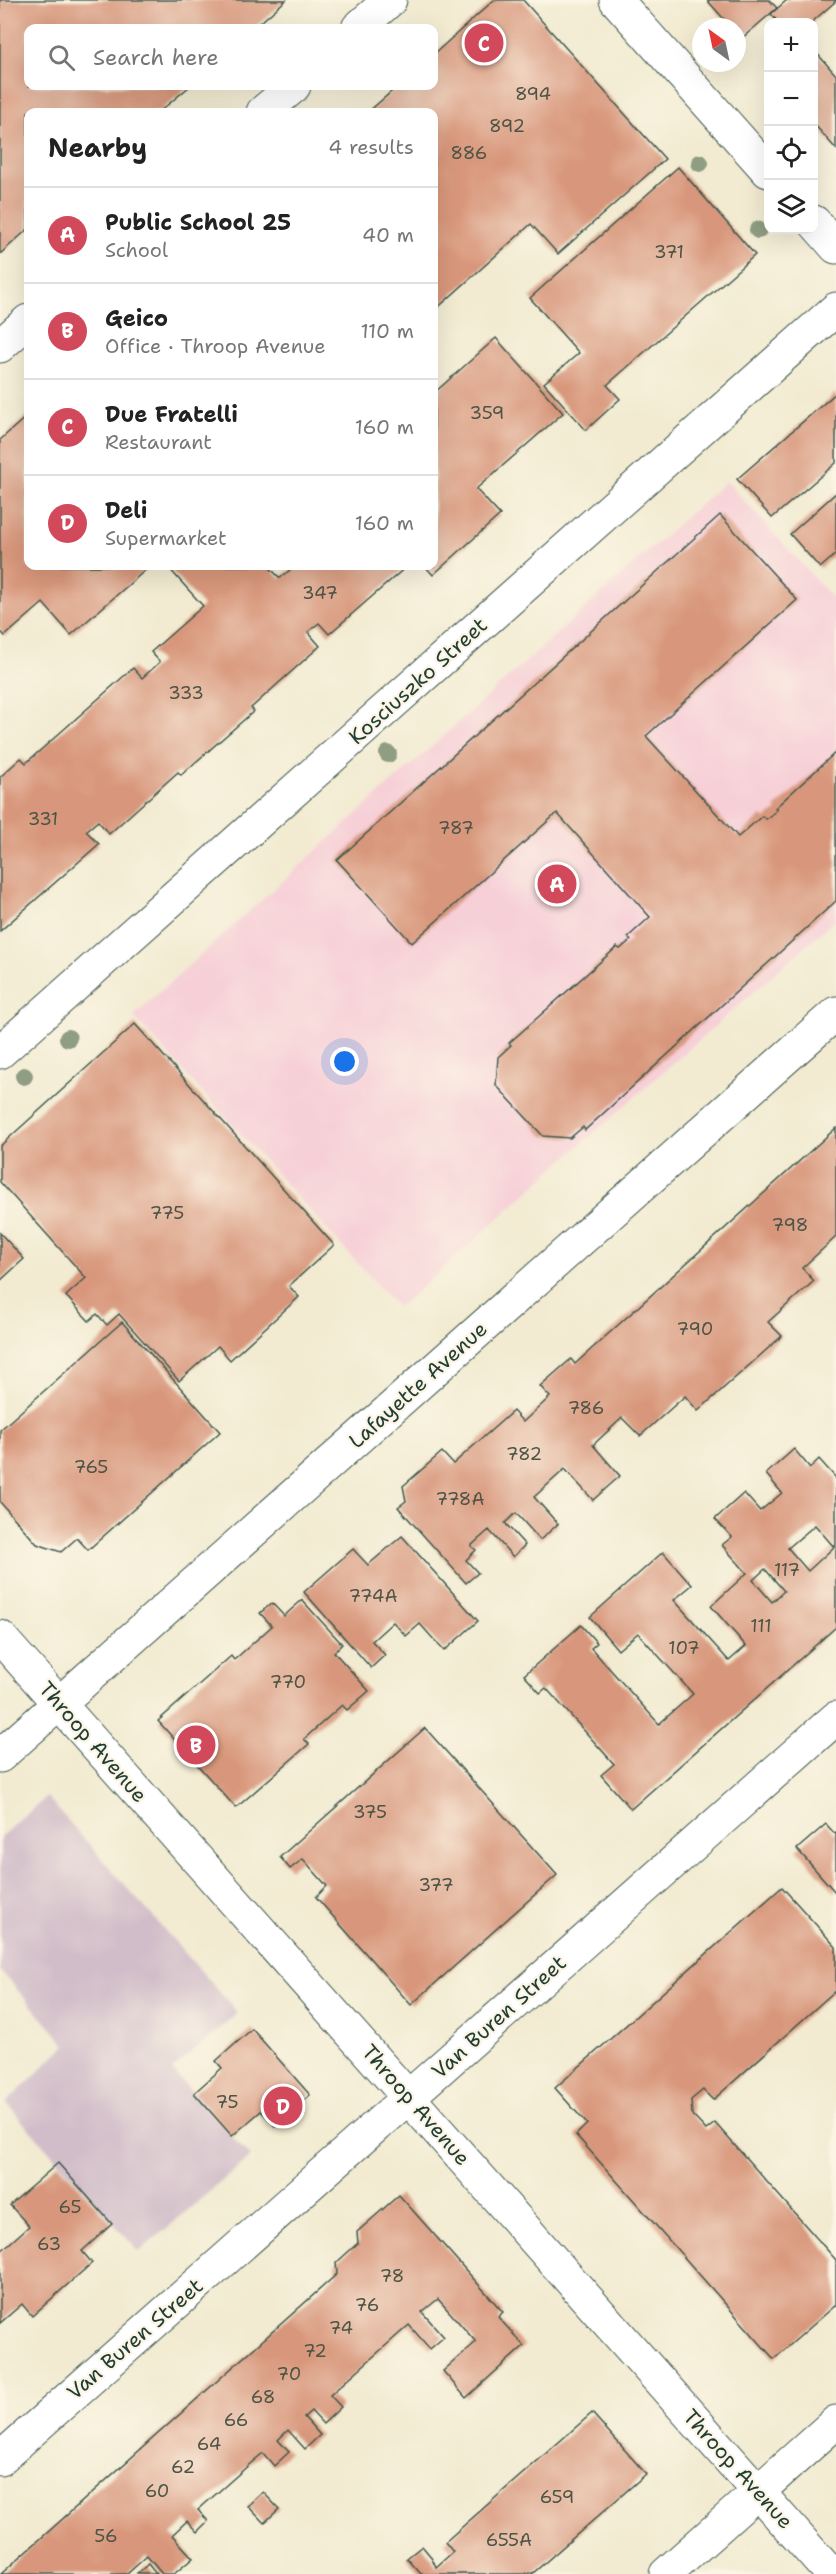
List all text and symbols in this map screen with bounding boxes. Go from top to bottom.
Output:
north arrow [692,18,746,72]
map controls [764,18,818,234]
button: + [764,18,818,72]
pin: C [464,20,504,66]
search box [24,24,438,90]
icon: search [45,41,78,74]
text: Search here [93,43,219,72]
button: − [764,72,818,126]
house number: 894 [515,82,551,106]
house number: 892 [489,114,525,138]
button: locate [764,126,818,180]
text: Nearby [48,130,147,165]
text: 4 results [328,134,414,160]
house number: 886 [451,141,487,165]
button: layers [764,180,818,234]
text: Public School 25 [105,208,291,237]
text: A [60,222,75,248]
text: 40 m [362,222,414,248]
text: School [105,237,168,263]
house number: 371 [654,240,684,264]
text: Geico [105,304,168,333]
text: B [61,318,74,344]
text: 110 m [360,318,414,344]
text: Office · Throop Avenue [105,333,325,359]
text: Due Fratelli [105,400,238,429]
house number: 359 [470,401,504,425]
text: C [61,414,74,440]
text: 160 m [355,414,414,440]
text: Restaurant [105,429,212,455]
text: Deli [105,496,148,525]
text: D [60,510,75,536]
text: 160 m [355,510,414,536]
text: Supermarket [105,525,227,551]
house number: 347 [302,581,338,605]
street label: Kosciuszko Street [343,611,493,751]
house number: 333 [168,681,204,705]
house number: 331 [28,807,58,831]
house number: 787 [438,816,474,840]
pin: A [538,862,576,906]
your location [330,1047,359,1076]
house number: 775 [150,1201,184,1225]
house number: 798 [772,1213,808,1237]
street label: Lafayette Avenue [343,1315,493,1455]
house number: 790 [677,1317,713,1341]
house number: 786 [568,1396,604,1420]
house number: 782 [506,1442,542,1466]
house number: 765 [74,1455,108,1479]
house number: 778A [435,1487,485,1511]
house number: 117 [774,1558,800,1582]
house number: 774A [349,1584,398,1608]
house number: 111 [750,1614,772,1638]
house number: 107 [668,1636,700,1660]
house number: 770 [270,1670,306,1694]
street label: Throop Avenue [33,1675,153,1809]
pin: B [176,1722,216,1768]
house number: 375 [353,1800,387,1824]
house number: 377 [418,1873,454,1897]
street label: Van Buren Street [426,1949,572,2085]
street label: Throop Avenue [356,2038,476,2172]
pin: D [264,2084,302,2128]
house number: 75 [216,2090,238,2114]
house number: 65 [59,2195,81,2219]
house number: 63 [37,2232,61,2256]
house number: 78 [380,2264,404,2288]
street label: Van Buren Street [61,2272,209,2406]
house number: 76 [355,2293,379,2317]
house number: 74 [329,2316,353,2340]
house number: 72 [303,2339,327,2363]
house number: 70 [277,2362,301,2386]
house number: 68 [251,2385,275,2409]
street label: Throop Avenue [677,2403,799,2535]
house number: 66 [224,2408,248,2432]
house number: 64 [197,2432,221,2456]
house number: 62 [171,2455,195,2479]
house number: 60 [145,2479,169,2503]
house number: 659 [540,2485,574,2509]
house number: 56 [94,2524,118,2548]
house number: 655A [486,2528,532,2552]

